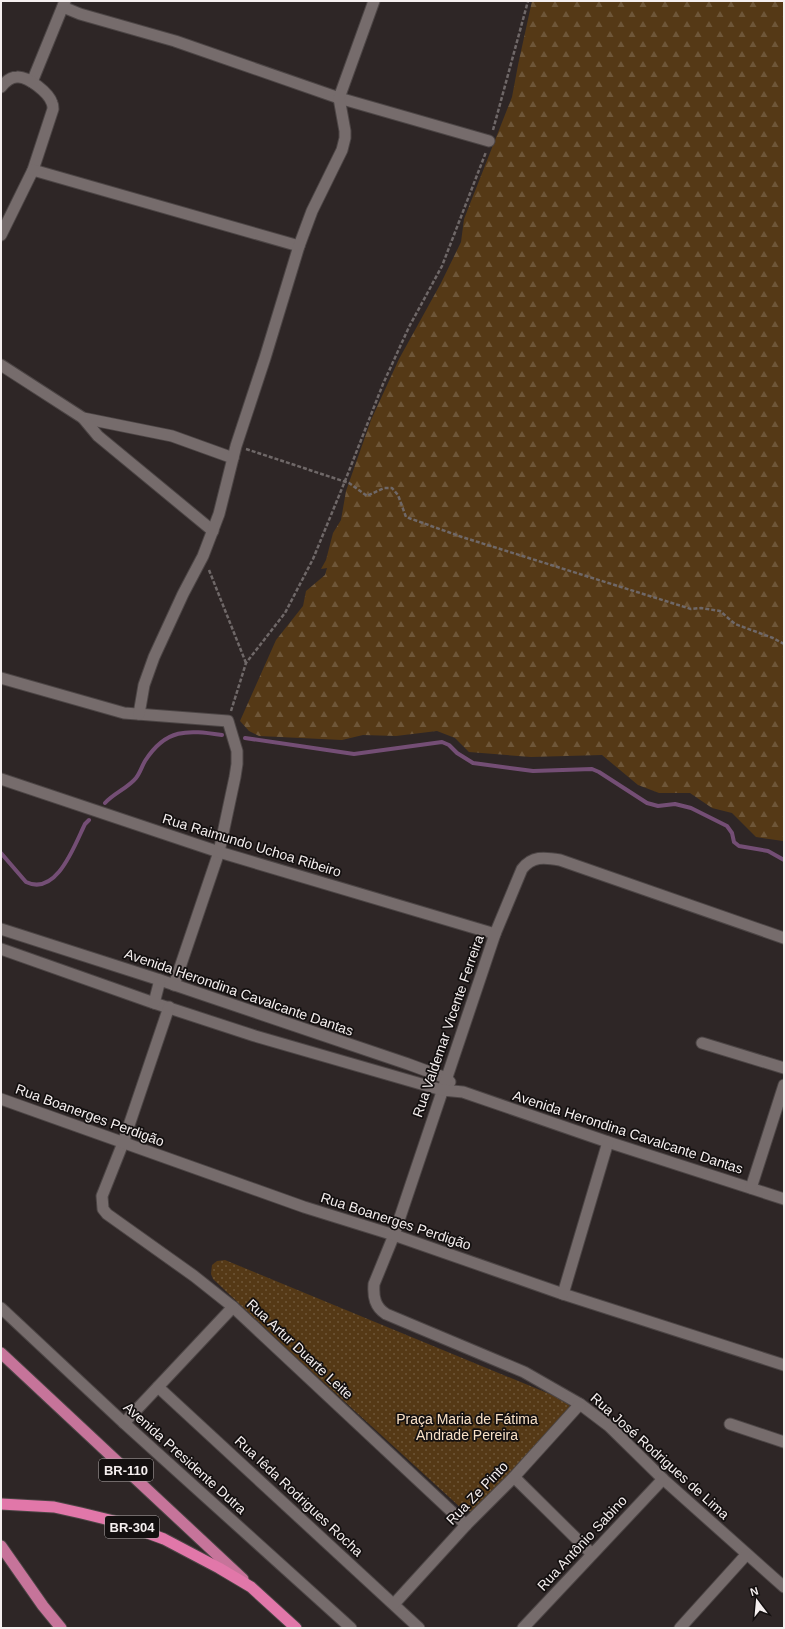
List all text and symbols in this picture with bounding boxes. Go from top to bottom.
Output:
street label: Rua Raimundo Uchoa Ribeiro [161,810,343,880]
street label: Rua Valdemar Vicente Ferreira [409,933,487,1119]
street label: Avenida Herondina Cavalcante Dantas [122,945,356,1039]
street label: Rua Boanerges Perdigão [13,1081,167,1149]
street label: Avenida Herondina Cavalcante Dantas [511,1087,745,1177]
street label: Rua Boanerges Perdigão [319,1189,473,1253]
street label: Rua Artur Duarte Leite [244,1296,357,1402]
street label: Rua José Rodrigues de Lima [588,1390,733,1522]
street label: Avenida Presidente Dutra [120,1399,250,1517]
park label: Praça Maria de Fátima Andrade Pereira [396,1411,538,1443]
street label: Rua Iêda Rodrigues Rocha [232,1433,366,1560]
street label: Rua Ze Pinto [443,1458,511,1528]
road number: BR-110 [99,1459,153,1481]
street label: Rua Antônio Sabino [534,1492,630,1594]
road number: BR-304 [105,1516,159,1538]
north arrow [737,1581,777,1621]
text: N [749,1585,760,1598]

